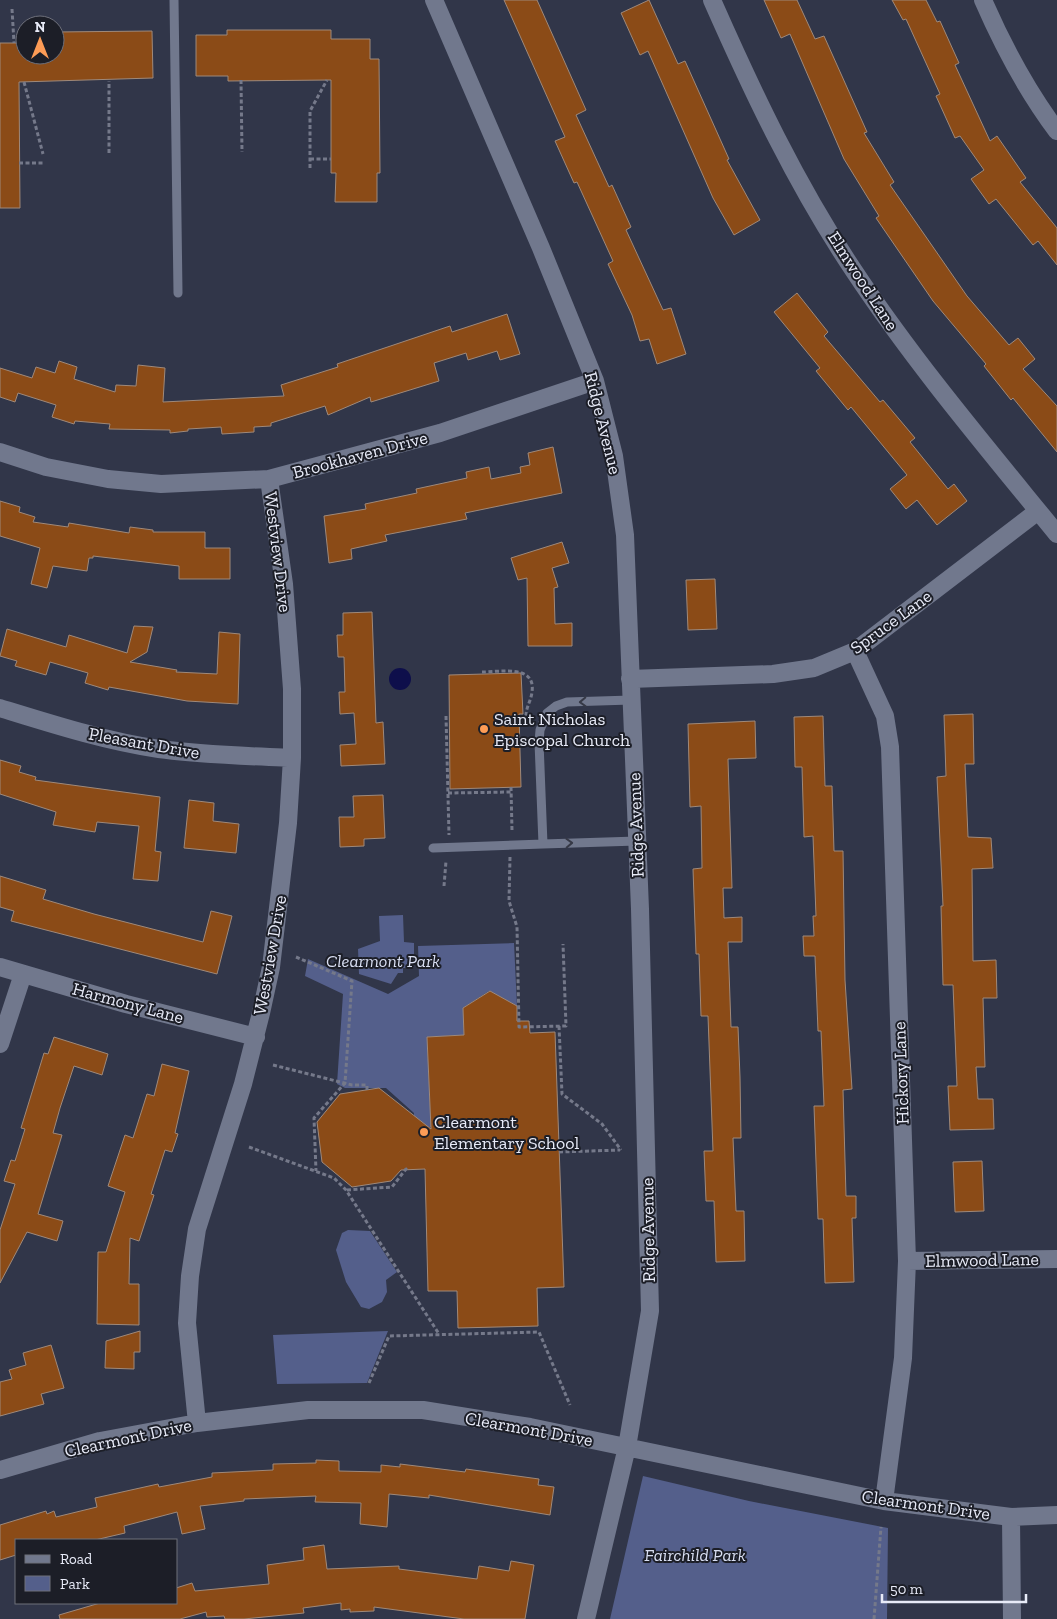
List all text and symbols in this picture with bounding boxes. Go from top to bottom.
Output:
north arrow [15,15,65,65]
text: N [35,19,46,36]
street label: Elmwood Lane [823,227,903,335]
street label: Ridge Avenue [580,369,626,477]
street label: Brookhaven Drive [290,426,430,484]
street label: Westview Drive [260,490,296,614]
street label: Spruce Lane [846,585,936,659]
one-way arrow [578,696,586,707]
place label: Saint Nicholas Episcopal Church [494,708,630,751]
street label: Pleasant Drive [87,722,201,764]
marker: Saint Nicholas Episcopal Church [478,723,490,735]
street label: Ridge Avenue [623,772,649,878]
one-way arrow [566,838,574,849]
street label: Westview Drive [249,893,291,1017]
park label: Clearmont Park [326,950,440,972]
street label: Harmony Lane [70,978,186,1028]
street label: Hickory Lane [888,1021,914,1125]
place label: Clearmont Elementary School [434,1111,579,1154]
marker: Clearmont Elementary School [418,1126,430,1138]
street label: Ridge Avenue [636,1177,660,1283]
street label: Elmwood Lane [925,1248,1039,1272]
street label: Clearmont Drive [463,1407,595,1451]
street label: Clearmont Drive [62,1414,194,1462]
street label: Clearmont Drive [860,1485,992,1525]
legend [15,1539,178,1604]
park label: Fairchild Park [644,1544,746,1566]
text: Road [60,1550,93,1568]
scale bar [882,1572,1026,1604]
text: Park [60,1575,90,1593]
text: 50 m [890,1580,923,1598]

